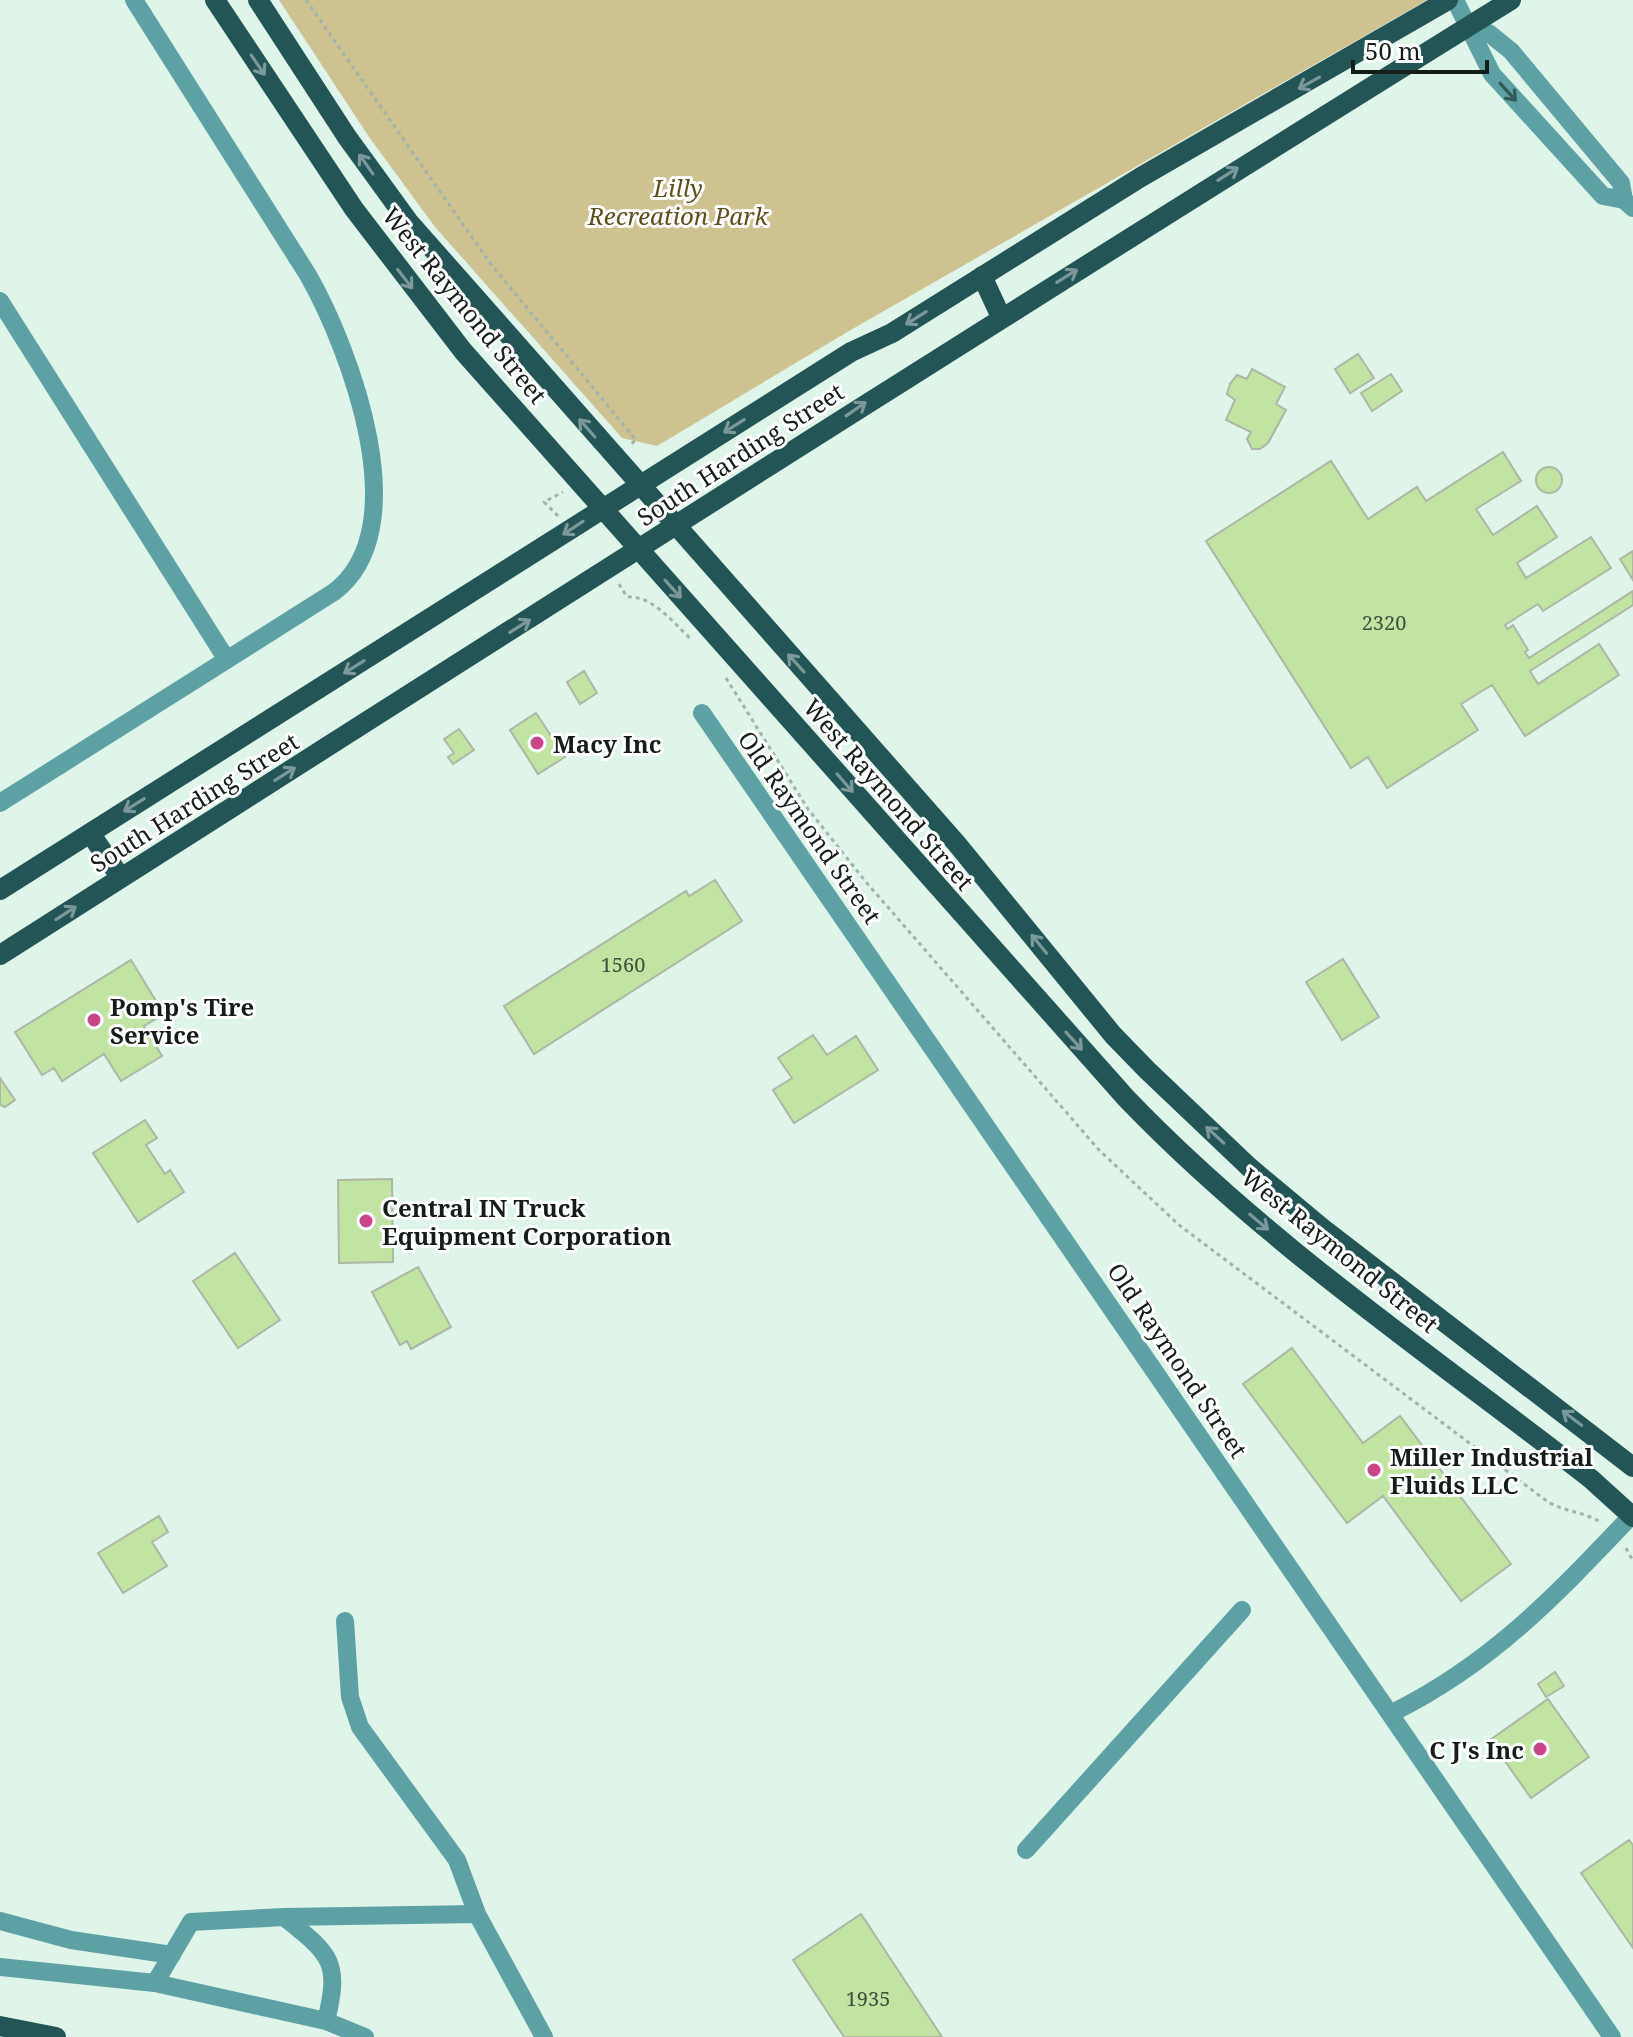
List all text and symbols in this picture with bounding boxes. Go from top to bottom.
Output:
scale bar [1353,24,1487,74]
text: 50 m [1365,34,1421,67]
one-way arrow [250,53,266,76]
one-way arrow [1298,75,1321,91]
one-way arrow [1499,82,1518,102]
one-way arrow [358,154,374,176]
one-way arrow [1216,166,1239,182]
park label: Lilly Recreation Park [587,171,769,232]
street label: West Raymond Street [375,200,555,410]
one-way arrow [1055,267,1078,283]
one-way arrow [397,268,414,289]
one-way arrow [905,310,928,326]
street label: South Harding Street [630,375,850,533]
one-way arrow [845,401,867,417]
one-way arrow [578,418,596,438]
one-way arrow [723,418,745,435]
one-way arrow [563,519,585,536]
one-way arrow [664,578,682,598]
house number: 2320 [1362,609,1406,636]
one-way arrow [508,618,530,635]
one-way arrow [787,653,805,673]
one-way arrow [343,658,365,675]
street label: West Raymond Street [796,691,982,897]
street label: South Harding Street [84,724,304,880]
street label: Old Raymond Street [731,724,889,930]
place label: Macy Inc [553,727,661,760]
marker: Macy Inc [528,734,546,752]
one-way arrow [274,766,296,783]
one-way arrow [836,773,854,793]
one-way arrow [123,798,146,814]
one-way arrow [54,905,77,921]
one-way arrow [1030,934,1048,955]
house number: 1560 [601,951,645,978]
place label: Pomp's Tire Service [110,990,254,1051]
marker: Pomp's Tire Service [85,1011,103,1029]
one-way arrow [1064,1030,1082,1050]
one-way arrow [1205,1125,1225,1144]
street label: West Raymond Street [1235,1160,1445,1340]
place label: Central IN Truck Equipment Corporation [382,1191,671,1252]
marker: Central IN Truck Equipment Corporation [357,1212,375,1230]
one-way arrow [1249,1213,1269,1231]
street label: Old Raymond Street [1100,1256,1256,1464]
one-way arrow [1562,1409,1583,1426]
place label: Miller Industrial Fluids LLC [1390,1440,1594,1501]
marker: Miller Industrial Fluids LLC [1365,1461,1383,1479]
place label: C J's Inc [1429,1733,1524,1766]
marker: C J's Inc [1531,1740,1549,1758]
house number: 1935 [846,1985,890,2012]

